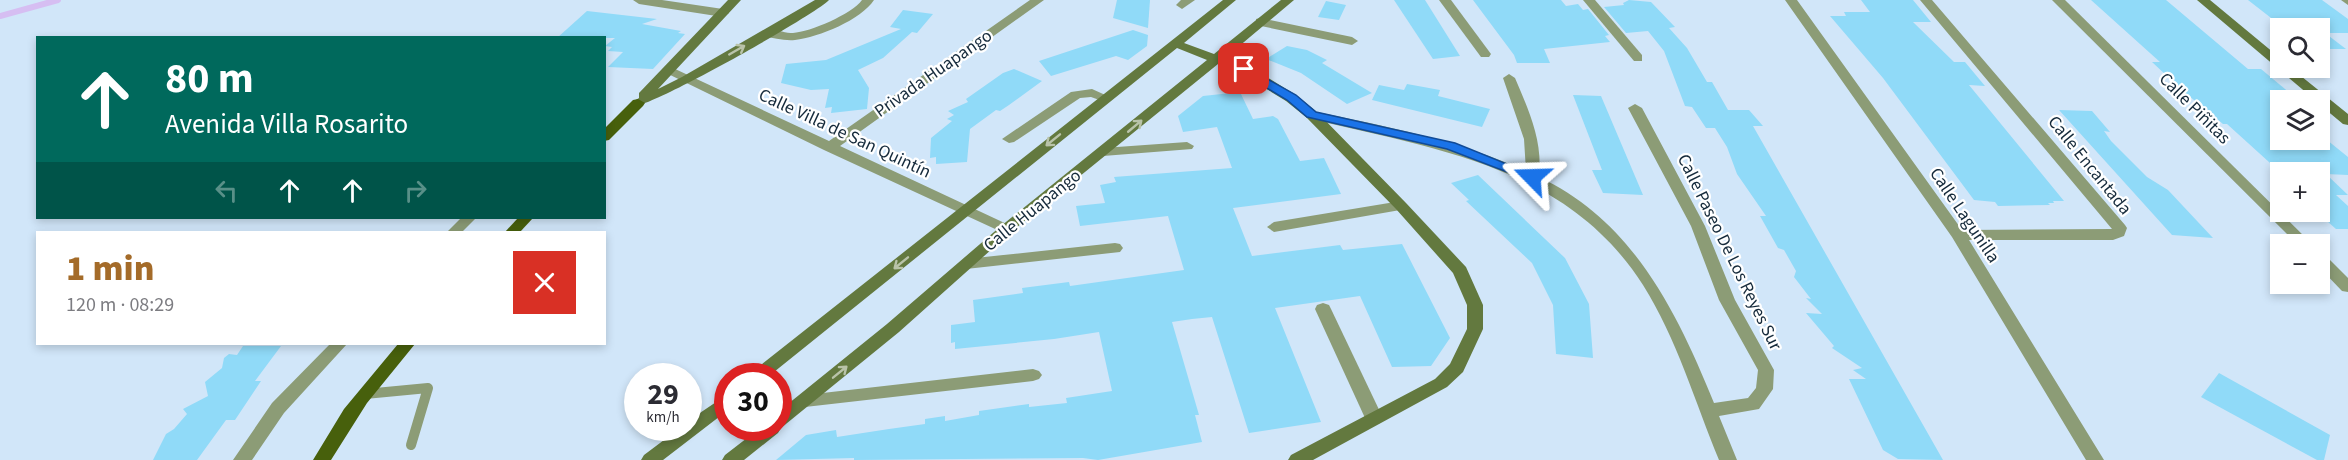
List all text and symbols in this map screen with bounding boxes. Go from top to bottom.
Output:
map controls [2270,18,2330,294]
button: search [2270,18,2330,78]
street label: Privada Huapango [869,23,997,123]
pin [1218,43,1269,94]
one-way arrow [728,44,745,56]
text: 80 m [165,49,254,109]
icon: arrive [1227,52,1260,85]
icon: ahead [66,60,144,138]
street label: Calle Piñitas [2153,67,2236,150]
street label: Calle Villa de San Quintín [754,82,935,184]
button: layers [2270,90,2330,150]
text: Avenida Villa Rosarito [165,105,408,144]
street label: Calle Encantada [2042,110,2137,220]
one-way arrow [1127,119,1143,132]
one-way arrow [1045,134,1061,147]
position arrow [1500,145,1564,209]
street label: Calle Paseo De Los Reyes Sur [1671,150,1788,355]
button: + [2270,162,2330,222]
street label: Calle Huapango [978,163,1086,258]
street label: Calle Lagunilla [1923,163,2006,268]
icon: left [210,174,243,207]
icon: ahead [273,174,306,207]
icon: ahead [336,174,369,207]
icon: right [399,174,432,207]
button: − [2270,234,2330,294]
text: 1 min [66,243,154,294]
button: close [513,251,576,314]
one-way arrow [894,256,909,270]
text: 120 m · 08:29 [66,291,174,319]
speed limit sign: 30 [714,363,792,441]
one-way arrow [832,365,848,378]
text: 29 [647,373,679,416]
text: km/h [646,407,680,428]

